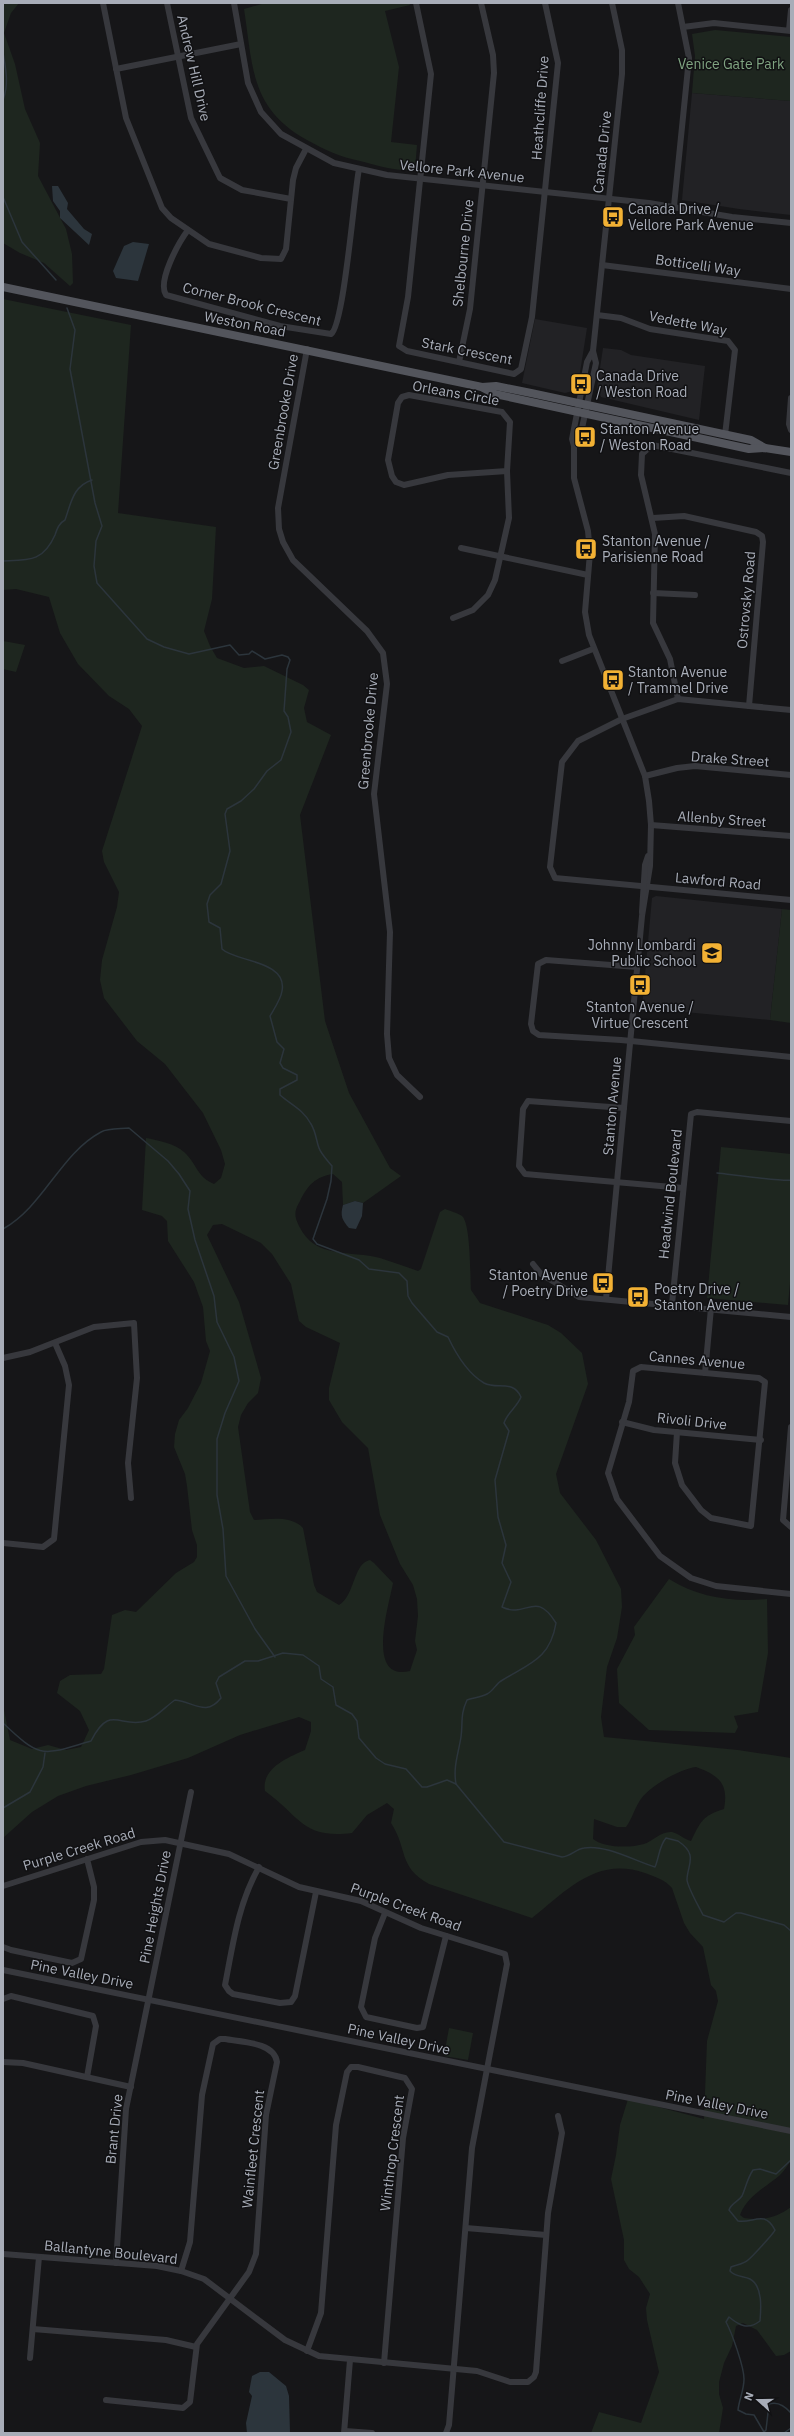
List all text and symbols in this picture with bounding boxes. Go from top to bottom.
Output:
street label: Andrew Hill Drive [173,13,215,123]
street label: Heathcliffe Drive [527,55,553,161]
park label: Venice Gate Park [678,55,785,73]
street label: Canada Drive [589,109,615,194]
street label: Vellore Park Avenue [399,155,526,187]
street label: Shelbourne Drive [448,198,478,308]
place label: Canada Drive / Vellore Park Avenue [628,200,754,234]
bus stop icon: Canada Drive / Vellore Park Avenue [600,204,626,230]
street label: Botticelli Way [654,250,742,280]
street label: Corner Brook Crescent [181,278,323,330]
street label: Weston Road [203,307,287,341]
street label: Vedette Way [648,307,728,339]
street label: Stark Crescent [420,333,514,369]
street label: Greenbrooke Drive [264,352,302,471]
place label: Canada Drive / Weston Road [596,367,687,401]
bus stop icon: Canada Drive / Weston Road [568,371,594,397]
street label: Orleans Circle [411,377,501,410]
place label: Stanton Avenue / Weston Road [600,420,699,454]
bus stop icon: Stanton Avenue / Weston Road [572,424,598,450]
place label: Stanton Avenue / Parisienne Road [602,532,710,566]
bus stop icon: Stanton Avenue / Parisienne Road [573,536,599,562]
street label: Ostrovsky Road [733,550,759,650]
place label: Stanton Avenue / Trammel Drive [628,663,729,697]
bus stop icon: Stanton Avenue / Trammel Drive [600,667,626,693]
street label: Greenbrooke Drive [354,671,382,790]
street label: Drake Street [690,747,770,771]
street label: Allenby Street [677,807,767,831]
street label: Lawford Road [674,868,762,894]
place label: Johnny Lombardi Public School [588,936,696,970]
school or university icon: Johnny Lombardi Public School [699,940,725,966]
bus stop icon: Stanton Avenue / Virtue Crescent [627,972,653,998]
place label: Stanton Avenue / Virtue Crescent [586,998,694,1032]
street label: Stanton Avenue [599,1056,625,1156]
street label: Headwind Boulevard [654,1128,686,1260]
place label: Stanton Avenue / Poetry Drive [489,1266,588,1300]
bus stop icon: Stanton Avenue / Poetry Drive [590,1270,616,1296]
place label: Poetry Drive / Stanton Avenue [654,1280,753,1314]
bus stop icon: Poetry Drive / Stanton Avenue [625,1284,651,1310]
street label: Cannes Avenue [648,1347,746,1373]
street label: Rivoli Drive [656,1408,728,1434]
street label: Purple Creek Road [21,1823,137,1875]
street label: Pine Heights Drive [135,1849,175,1965]
street label: Purple Creek Road [348,1879,464,1935]
street label: Pine Valley Drive [29,1955,135,1993]
street label: Pine Valley Drive [346,2019,452,2059]
street label: Pine Valley Drive [664,2085,770,2123]
street label: Wainfleet Crescent [238,2089,268,2209]
street label: Brant Drive [101,2093,127,2165]
street label: Winthrop Crescent [376,2094,408,2212]
street label: Ballantyne Boulevard [43,2236,179,2268]
north arrow [738,2380,778,2420]
text: N [741,2390,757,2403]

